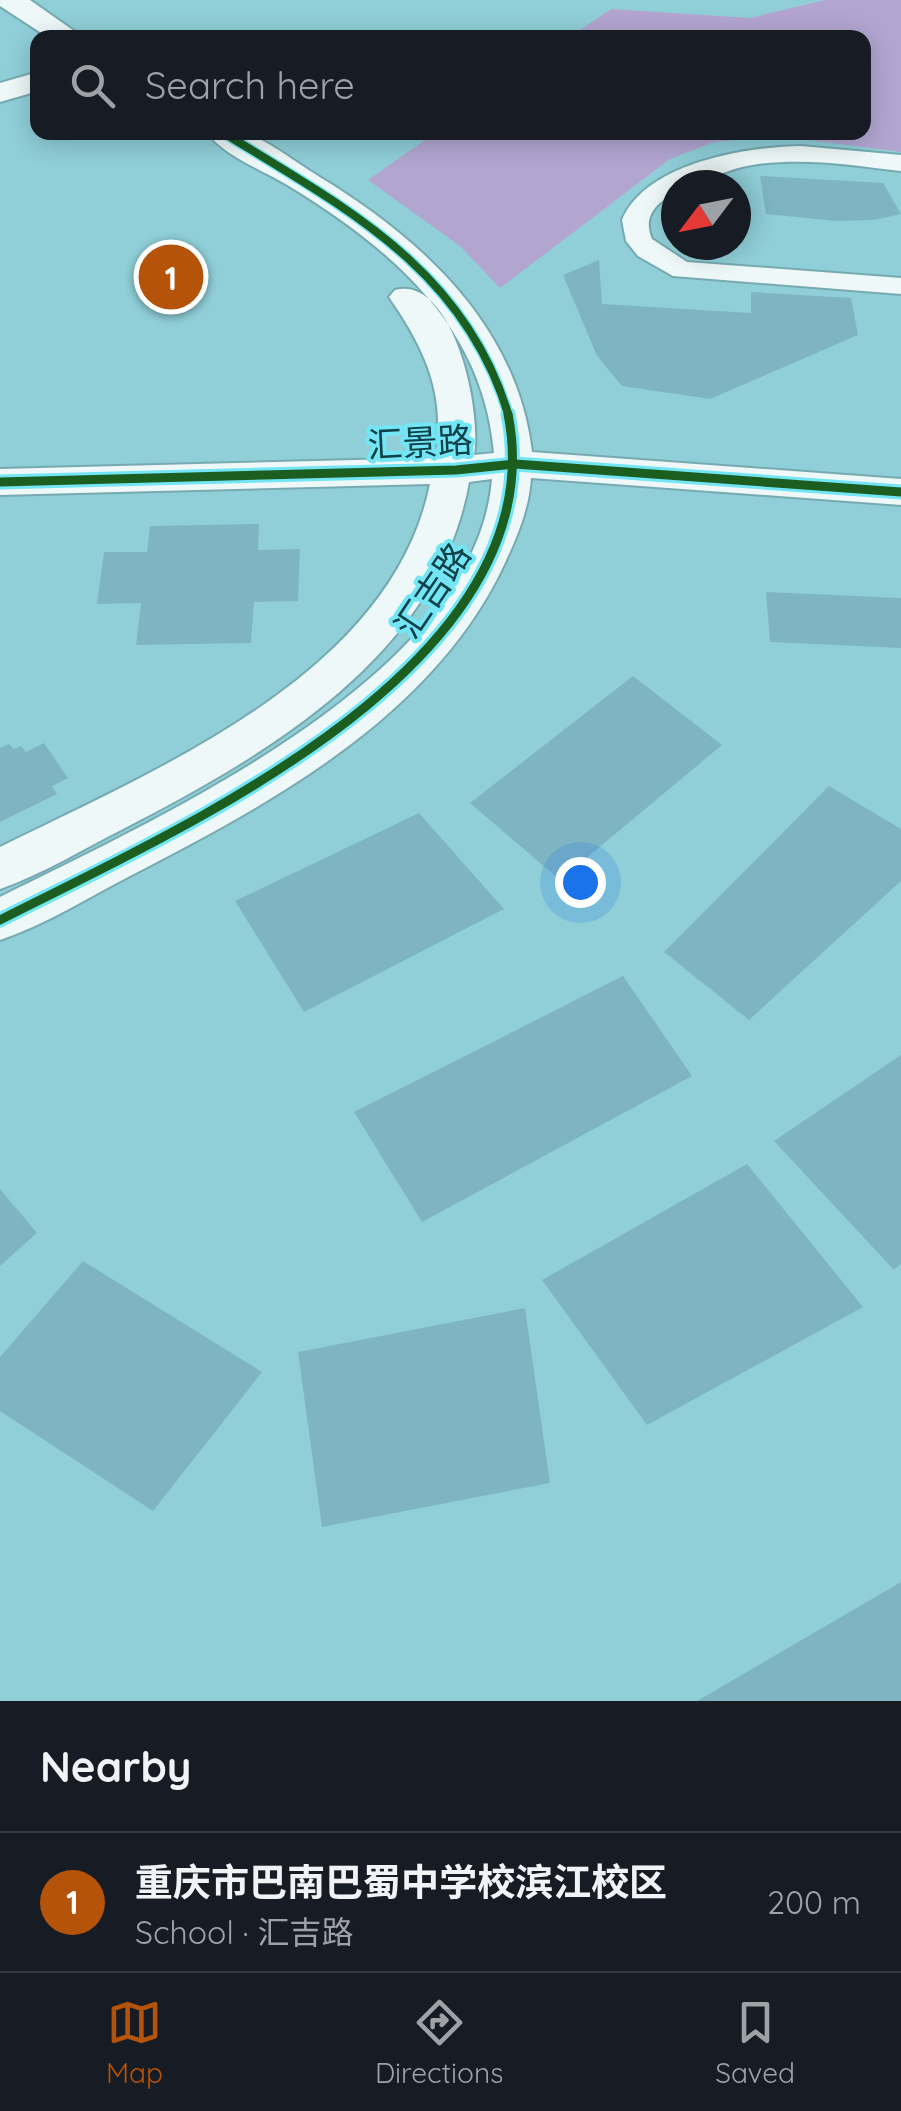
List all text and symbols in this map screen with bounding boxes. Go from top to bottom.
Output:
search box [30,30,871,140]
icon: search [65,58,120,113]
text: Search here [145,61,355,109]
north arrow [661,170,751,260]
pin: 1 [138,240,204,314]
street label: 汇景路 [366,417,474,467]
street label: 汇吉路 [384,534,480,646]
your location [555,857,606,908]
text: Nearby [40,1740,191,1793]
text: 重庆市巴南巴蜀中学校滨江校区 [135,1858,667,1906]
text: 1 [66,1882,79,1922]
text: 200 m [767,1882,861,1922]
text: School · 汇吉路 [135,1912,353,1952]
tab: Map [106,1995,163,2090]
tab: Directions [375,1995,503,2090]
tab: Saved [715,1995,795,2090]

